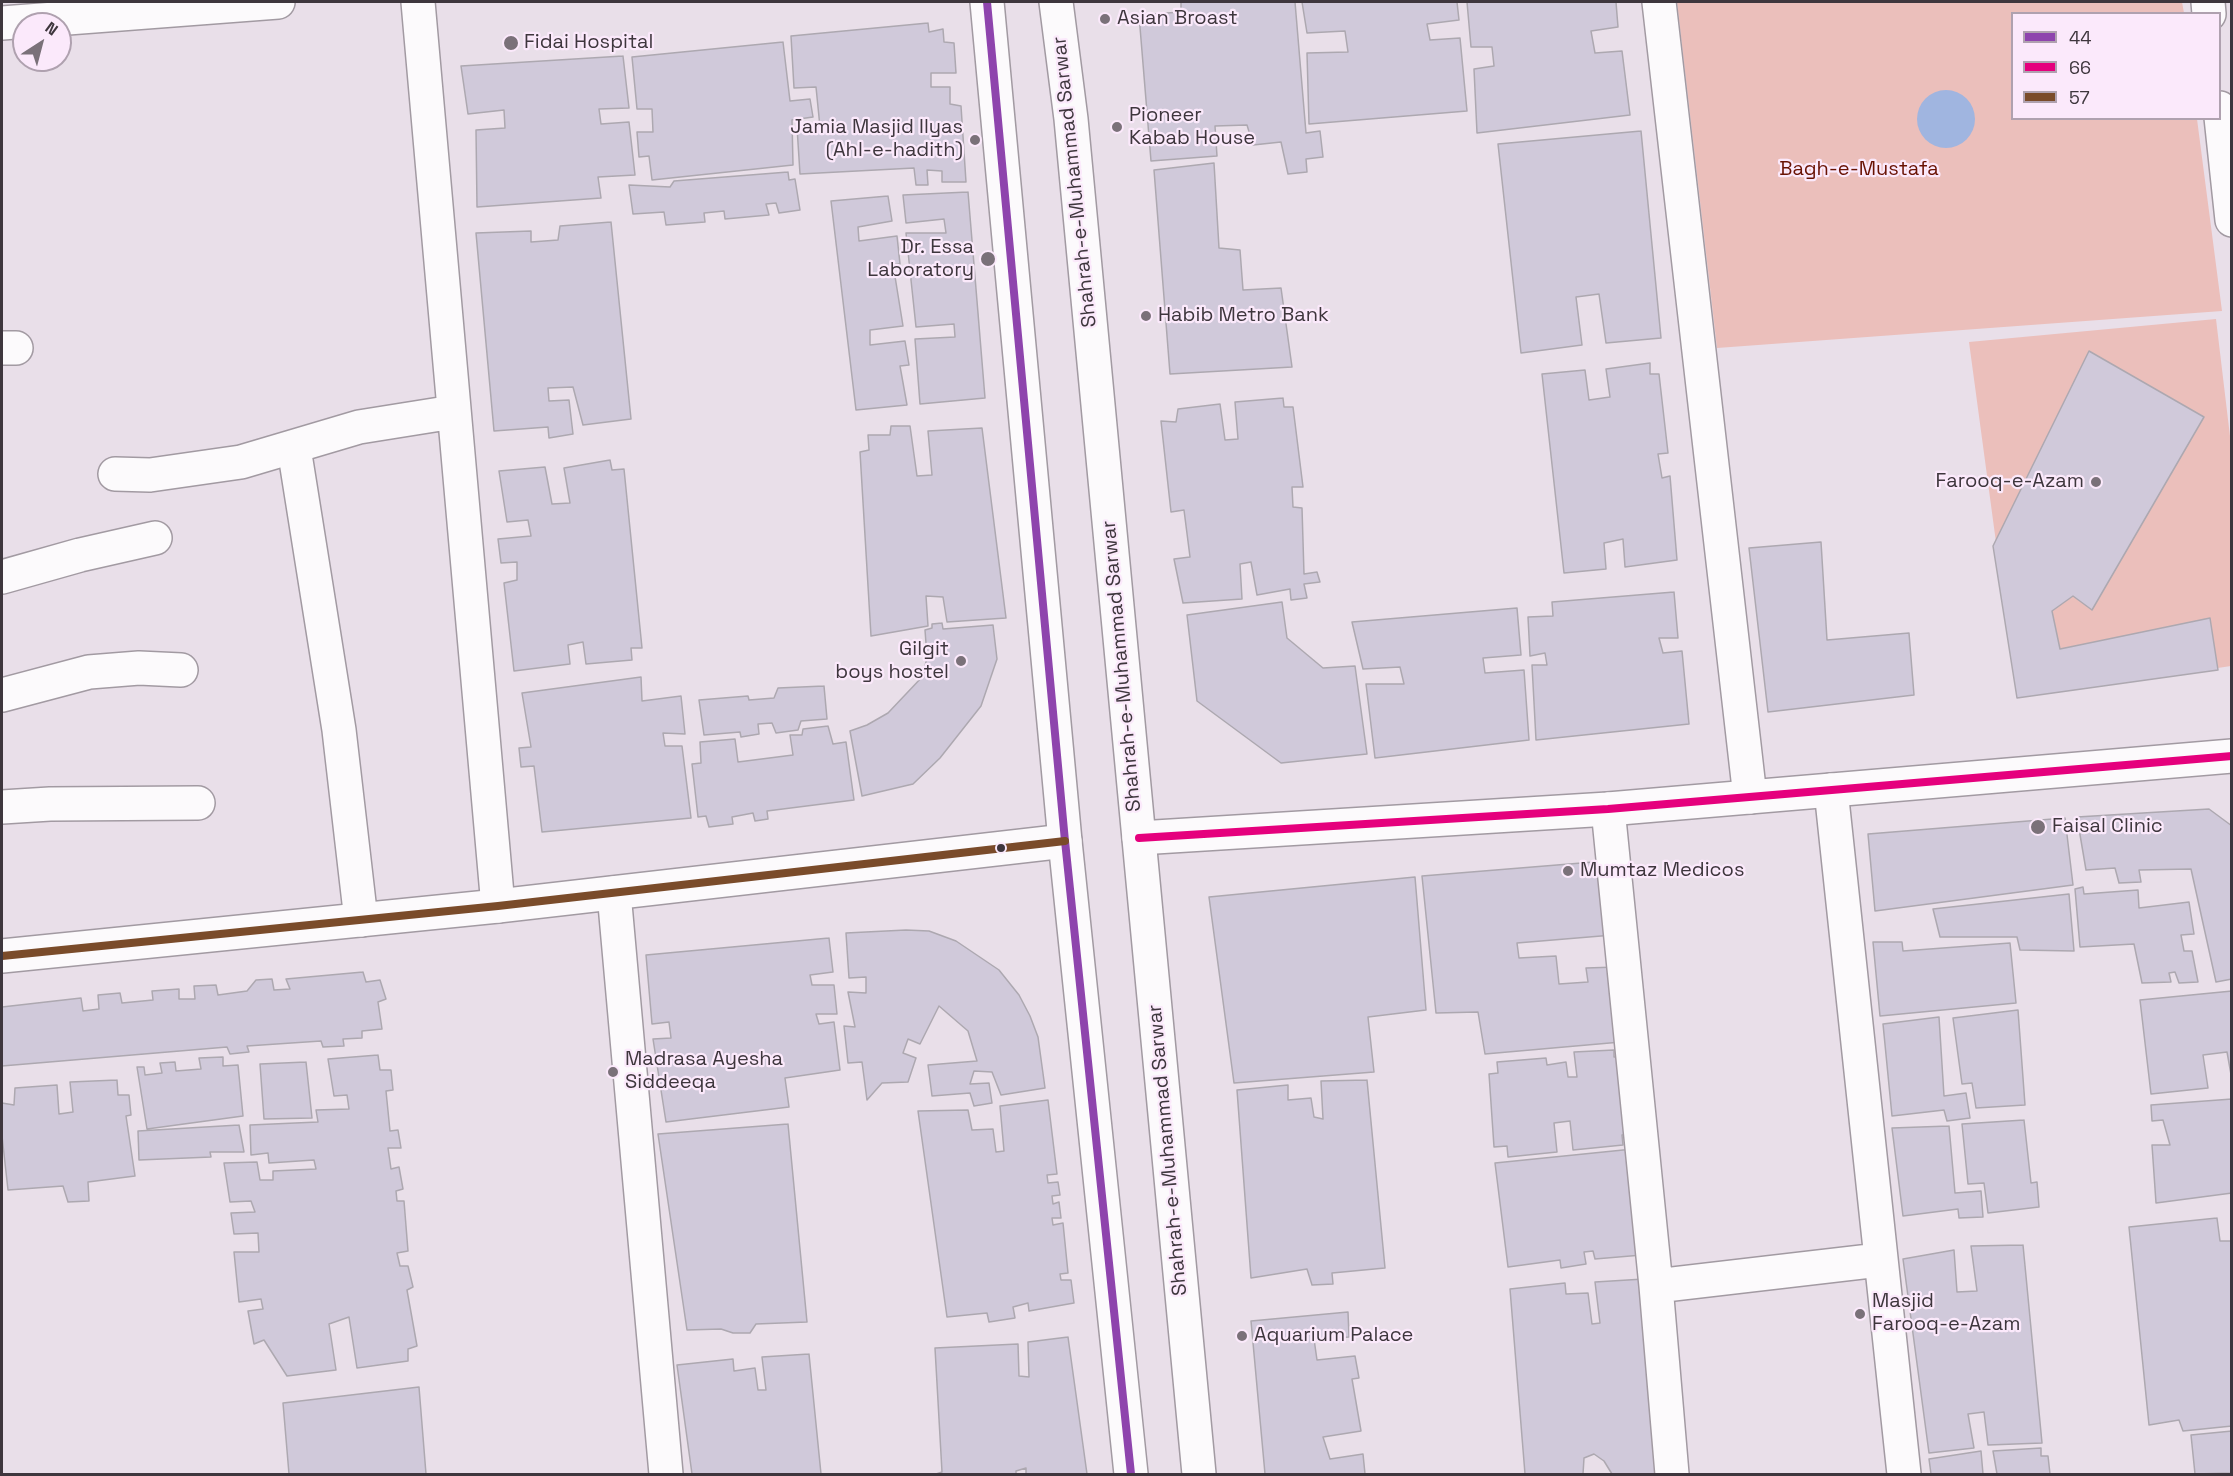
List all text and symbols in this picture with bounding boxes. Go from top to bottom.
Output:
place label: Asian Broast [1117,7,1238,31]
north arrow [12,12,72,72]
marker: Asian Broast [1098,12,1112,26]
legend [2011,12,2221,120]
text: N [41,17,62,40]
text: 44 [2069,26,2092,49]
place label: Fidai Hospital [524,31,653,55]
marker: Fidai Hospital [502,34,520,52]
street label: Shahrah-e-Muhammad Sarwar [1048,35,1102,329]
text: 66 [2069,56,2091,79]
text: 57 [2069,86,2090,109]
place label: Pioneer Kabab House [1129,104,1255,151]
place label: Jamia Masjid Ilyas (Ahl-e-hadith) [790,116,963,163]
marker: Pioneer Kabab House [1110,120,1124,134]
marker: Jamia Masjid Ilyas (Ahl-e-hadith) [968,133,982,147]
park label: Bagh-e-Mustafa [1779,158,1939,182]
place label: Dr. Essa Laboratory [867,236,974,283]
marker: Dr. Essa Laboratory [979,250,997,268]
place label: Habib Metro Bank [1158,304,1329,328]
marker: Habib Metro Bank [1139,309,1153,323]
place label: Farooq-e-Azam [1936,470,2084,494]
marker: Farooq-e-Azam [2089,475,2103,489]
street label: Shahrah-e-Muhammad Sarwar [1097,519,1147,813]
place label: Gilgit boys hostel [835,638,949,685]
marker: Gilgit boys hostel [954,654,968,668]
place label: Faisal Clinic [2052,815,2163,839]
marker: Faisal Clinic [2029,818,2047,836]
unlabelled marker [995,842,1007,854]
place label: Mumtaz Medicos [1580,859,1744,883]
marker: Mumtaz Medicos [1561,864,1575,878]
street label: Shahrah-e-Muhammad Sarwar [1143,1003,1193,1297]
place label: Madrasa Ayesha Siddeeqa [625,1048,783,1095]
marker: Madrasa Ayesha Siddeeqa [606,1065,620,1079]
place label: Masjid Farooq-e-Azam [1872,1290,2020,1337]
marker: Masjid Farooq-e-Azam [1853,1307,1867,1321]
place label: Aquarium Palace [1254,1324,1413,1348]
marker: Aquarium Palace [1235,1329,1249,1343]

